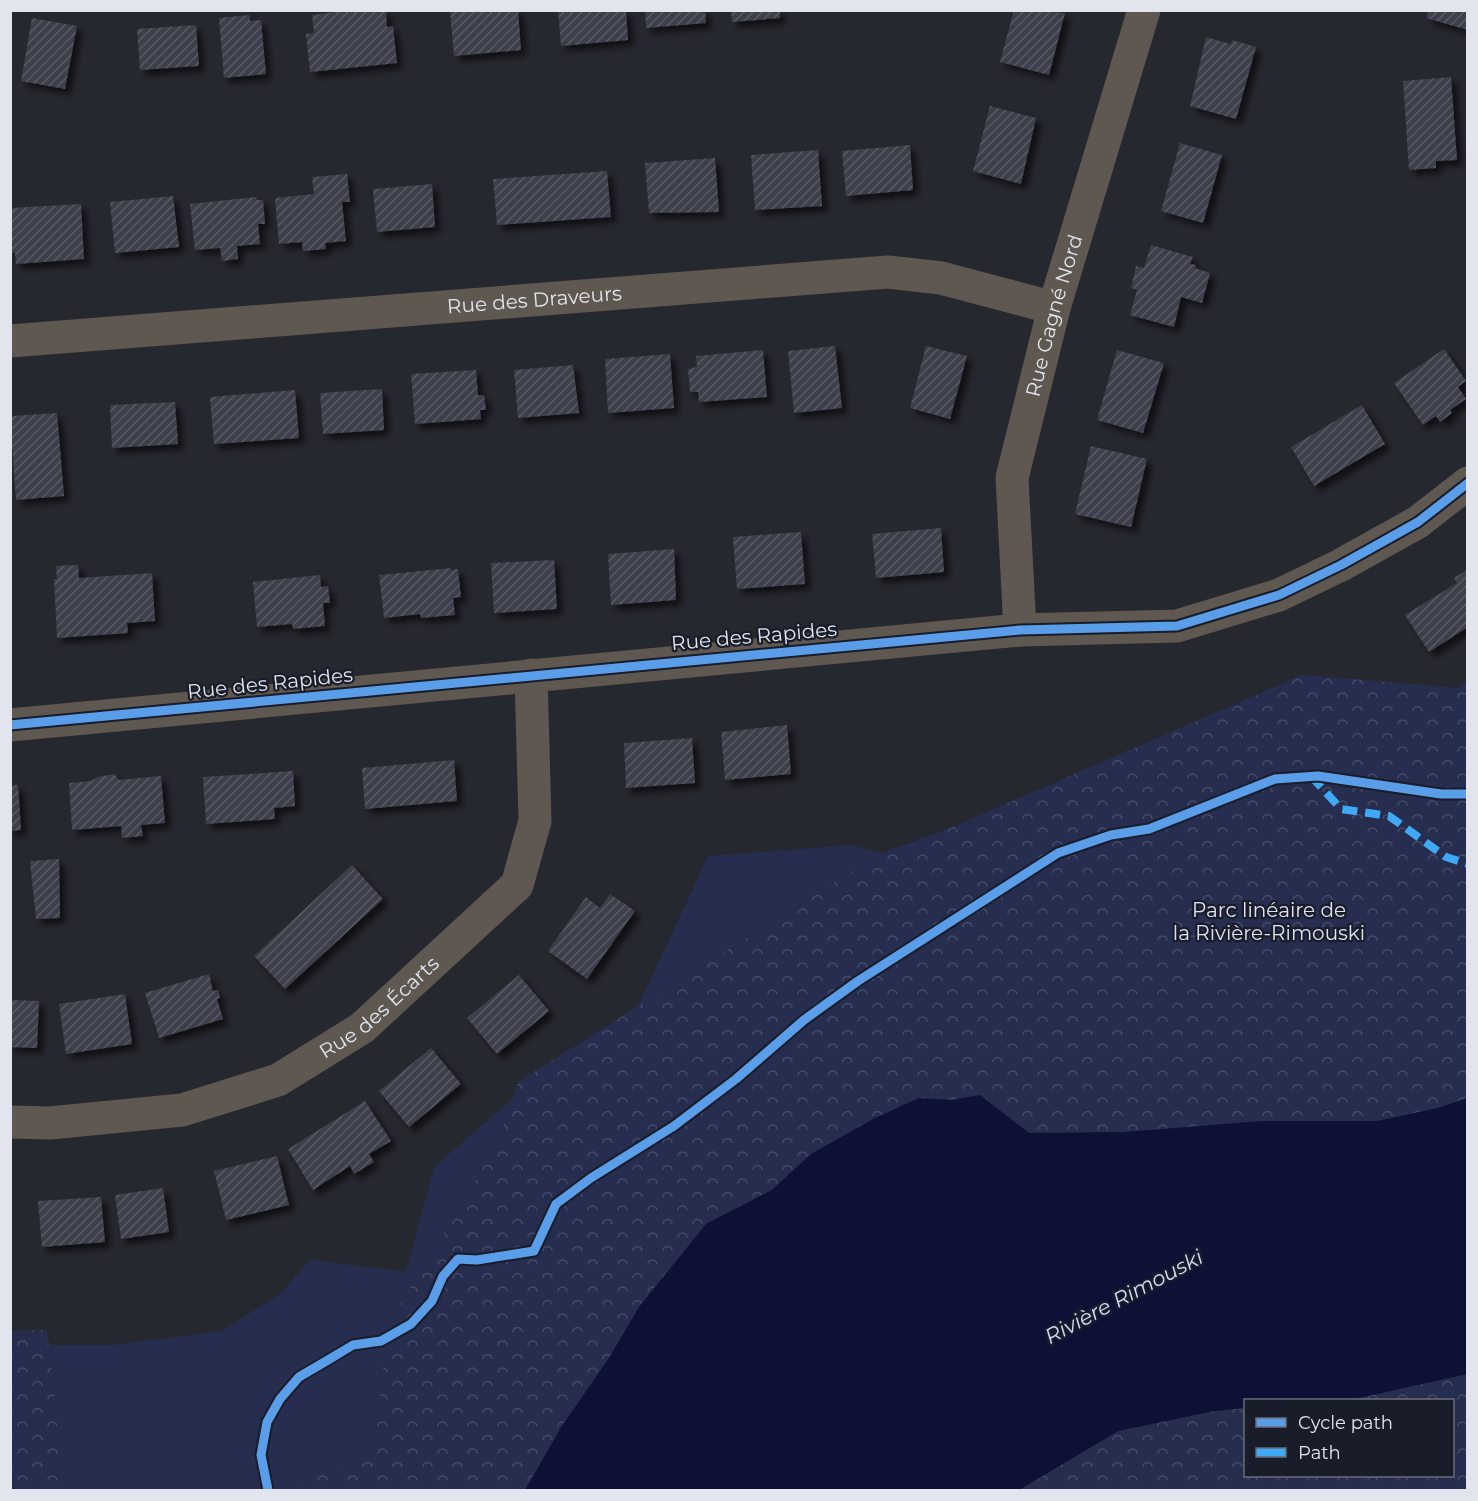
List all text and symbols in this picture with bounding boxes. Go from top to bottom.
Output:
street label: Rue Gagné Nord [1021,231,1088,399]
street label: Rue des Draveurs [446,281,623,319]
street label: Rue des Rapides [670,617,838,655]
street label: Rue des Rapides [186,662,354,704]
park label: Parc linéaire de la Rivière-Rimouski [1173,898,1365,945]
street label: Rue des Écarts [315,951,444,1064]
water label: Rivière Rimouski [1040,1244,1207,1349]
legend [1244,1399,1454,1477]
text: Cycle path [1298,1412,1393,1434]
text: Path [1298,1442,1341,1464]

